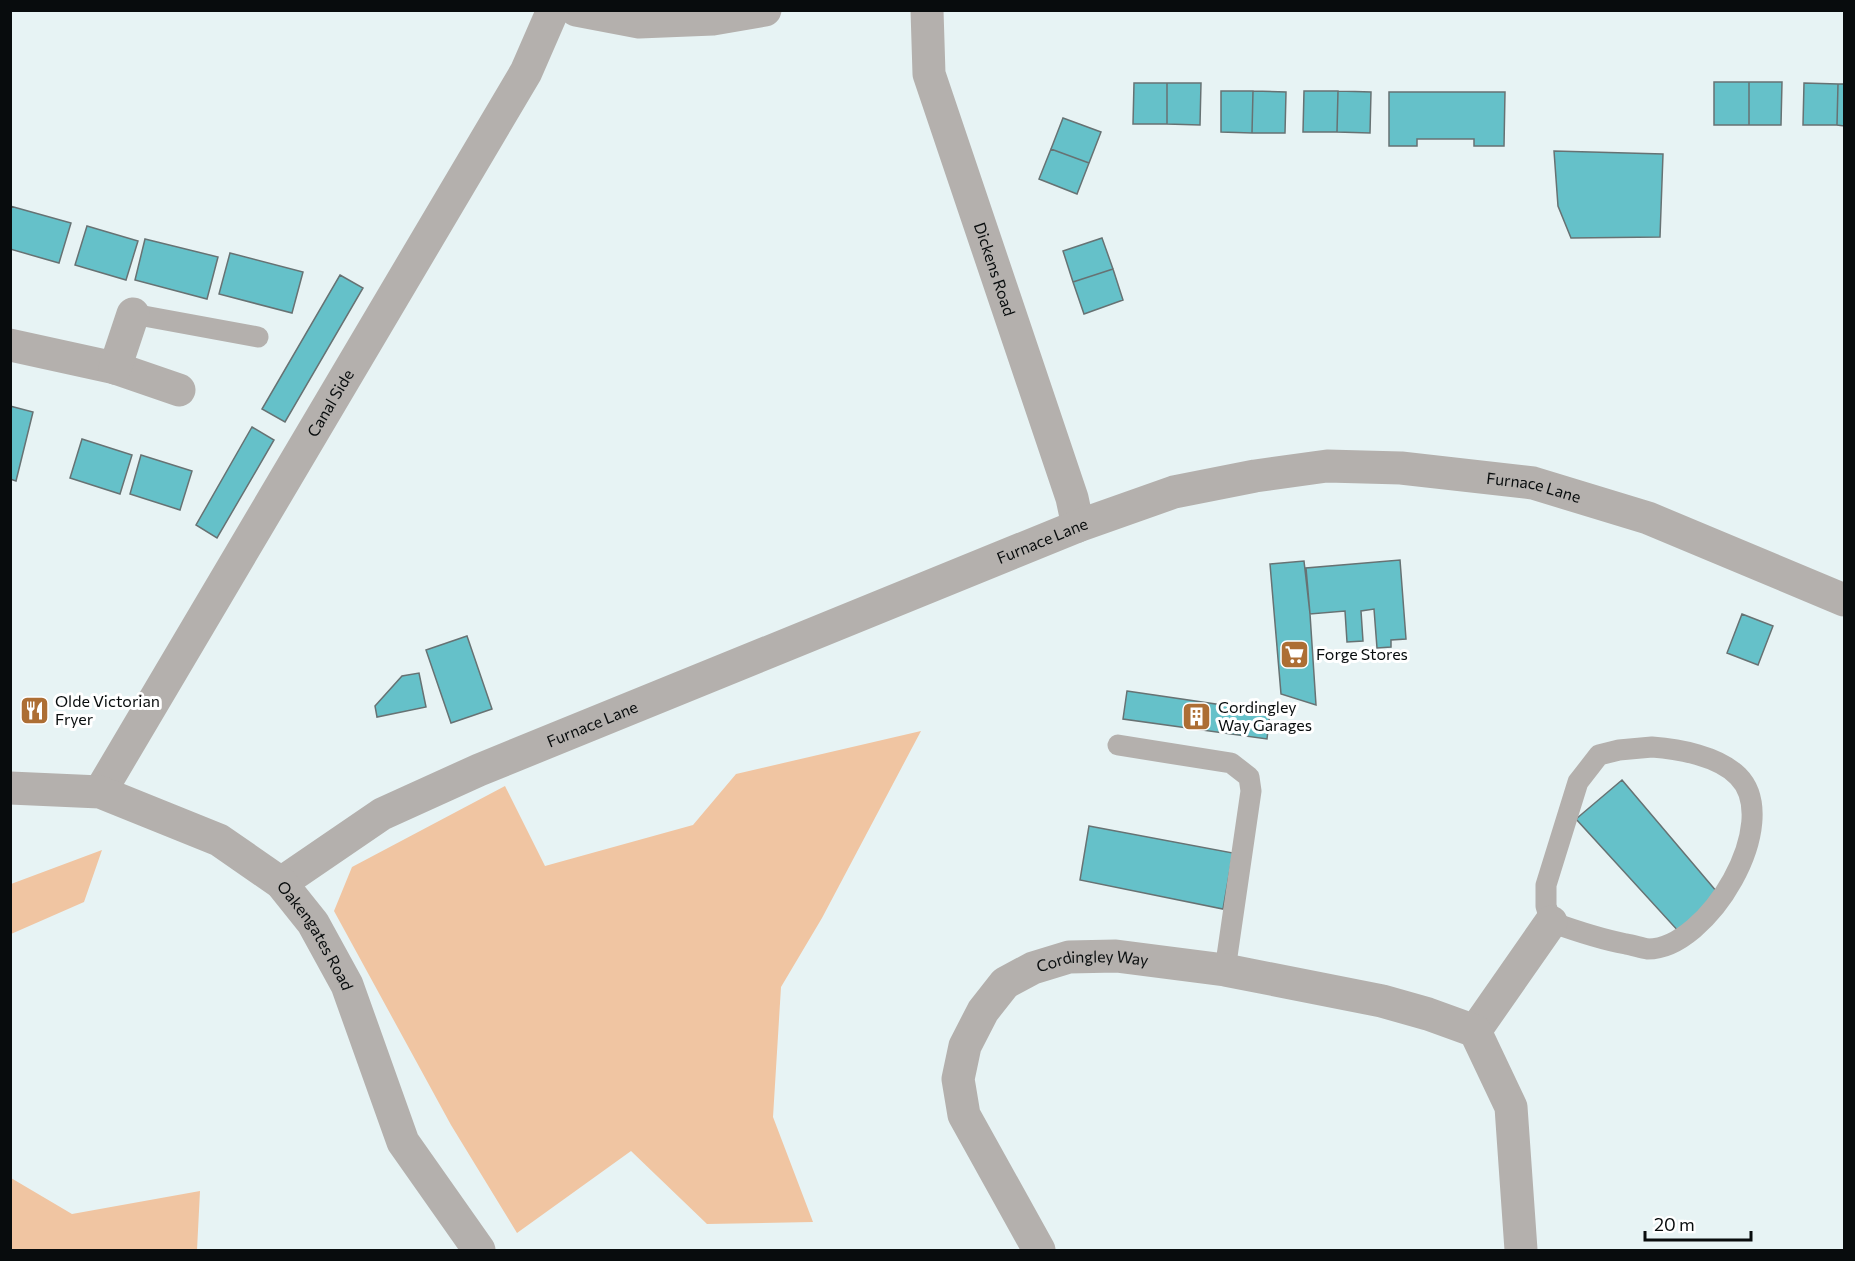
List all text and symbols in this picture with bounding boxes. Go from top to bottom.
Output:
street label: Dickens Road [971,220,1020,318]
street label: Canal Side [302,366,357,440]
street label: Furnace Lane [1485,468,1583,506]
street label: Furnace Lane [994,513,1090,567]
supermarket icon: Forge Stores [1279,638,1311,670]
place label: Forge Stores [1316,644,1408,663]
place label: Olde Victorian Fryer [55,691,160,728]
restaurant icon: Olde Victorian Fryer [18,694,50,726]
street label: Furnace Lane [544,696,640,750]
place label: Cordingley Way Garages [1218,697,1312,734]
building icon: Cordingley Way Garages [1181,700,1213,732]
street label: Oakengates Road [274,876,358,992]
street label: Cordingley Way [1034,946,1150,975]
scale bar [1645,1204,1752,1242]
text: 20 m [1654,1213,1695,1235]

